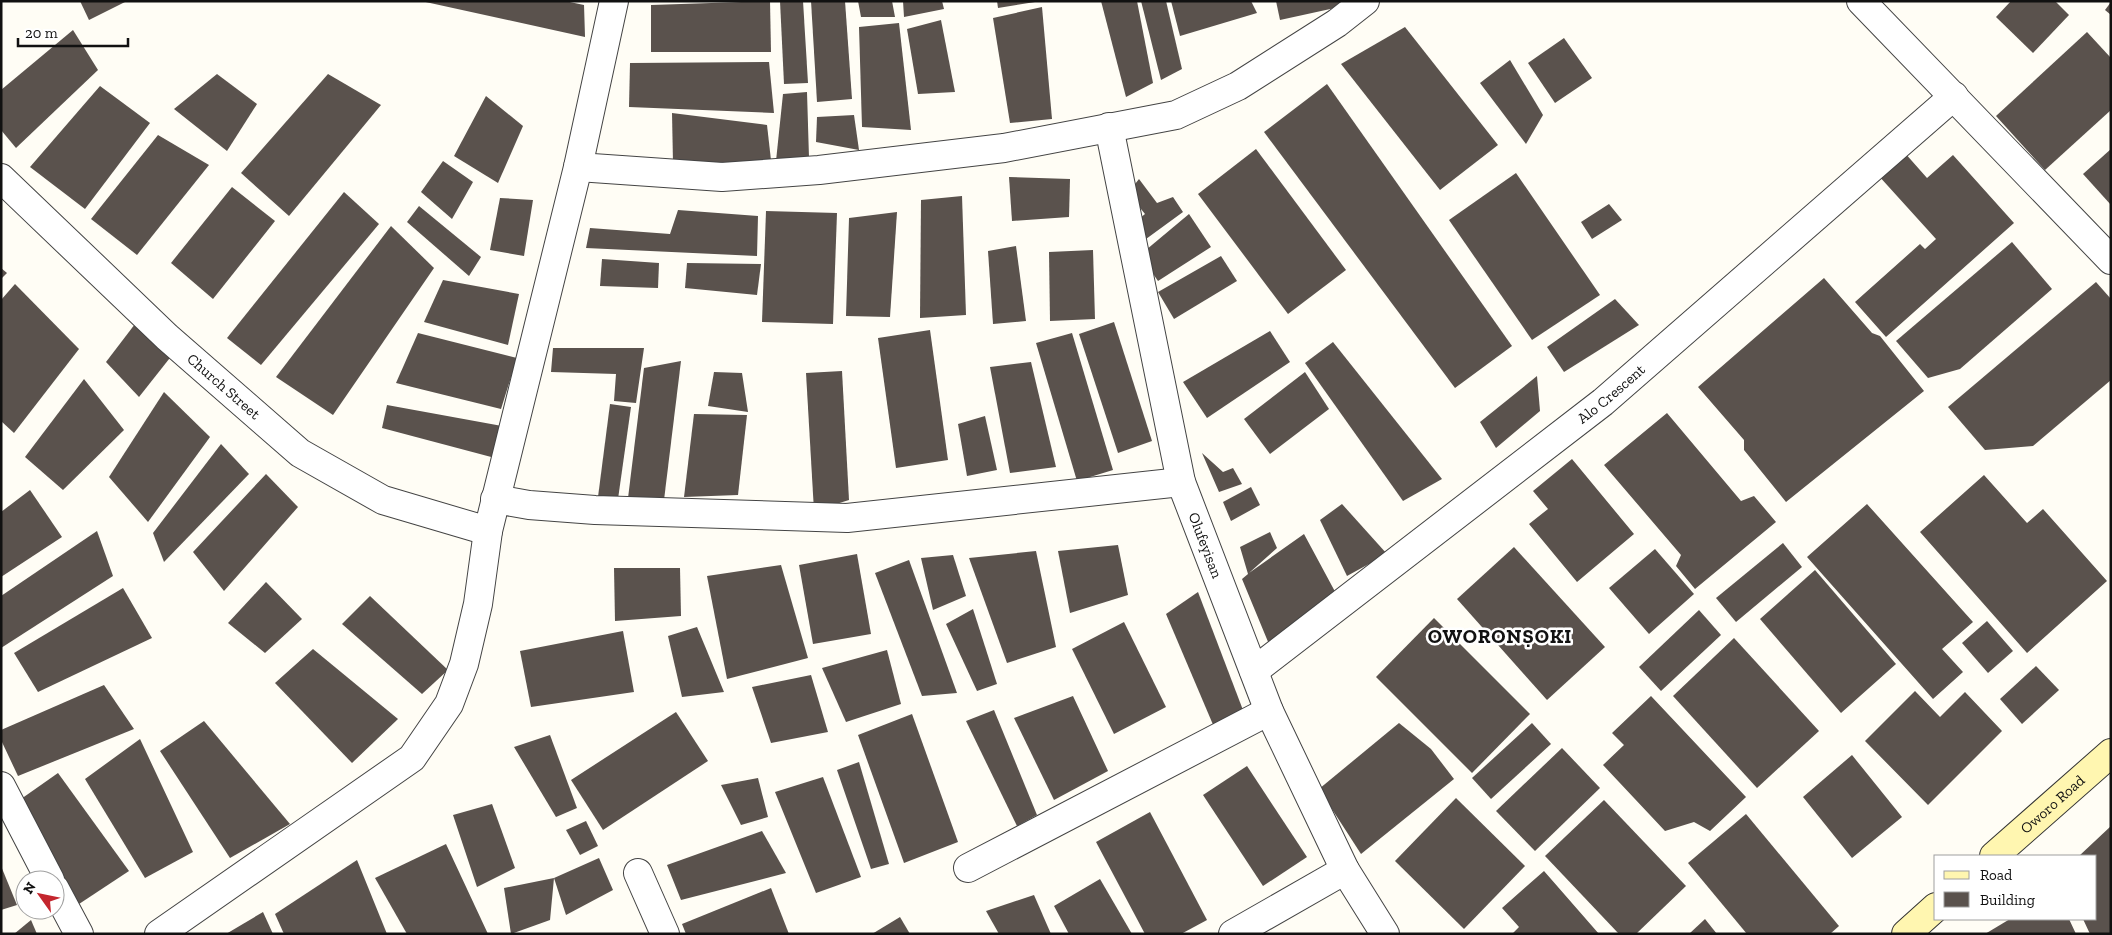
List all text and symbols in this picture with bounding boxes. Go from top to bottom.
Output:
scale bar [18,15,128,47]
text: 20 m [25,24,58,42]
street label: Church Street [183,350,264,423]
street label: Alo Crescent [1574,360,1649,427]
street label: Olufeyisan [1185,510,1226,581]
district label: OWORONṢOKI [1428,624,1572,648]
street label: Oworo Road [2017,771,2089,838]
legend [1934,855,2097,920]
text: Road [1980,866,2013,884]
north arrow [15,870,65,920]
text: N [19,879,40,897]
text: Building [1980,891,2035,909]

